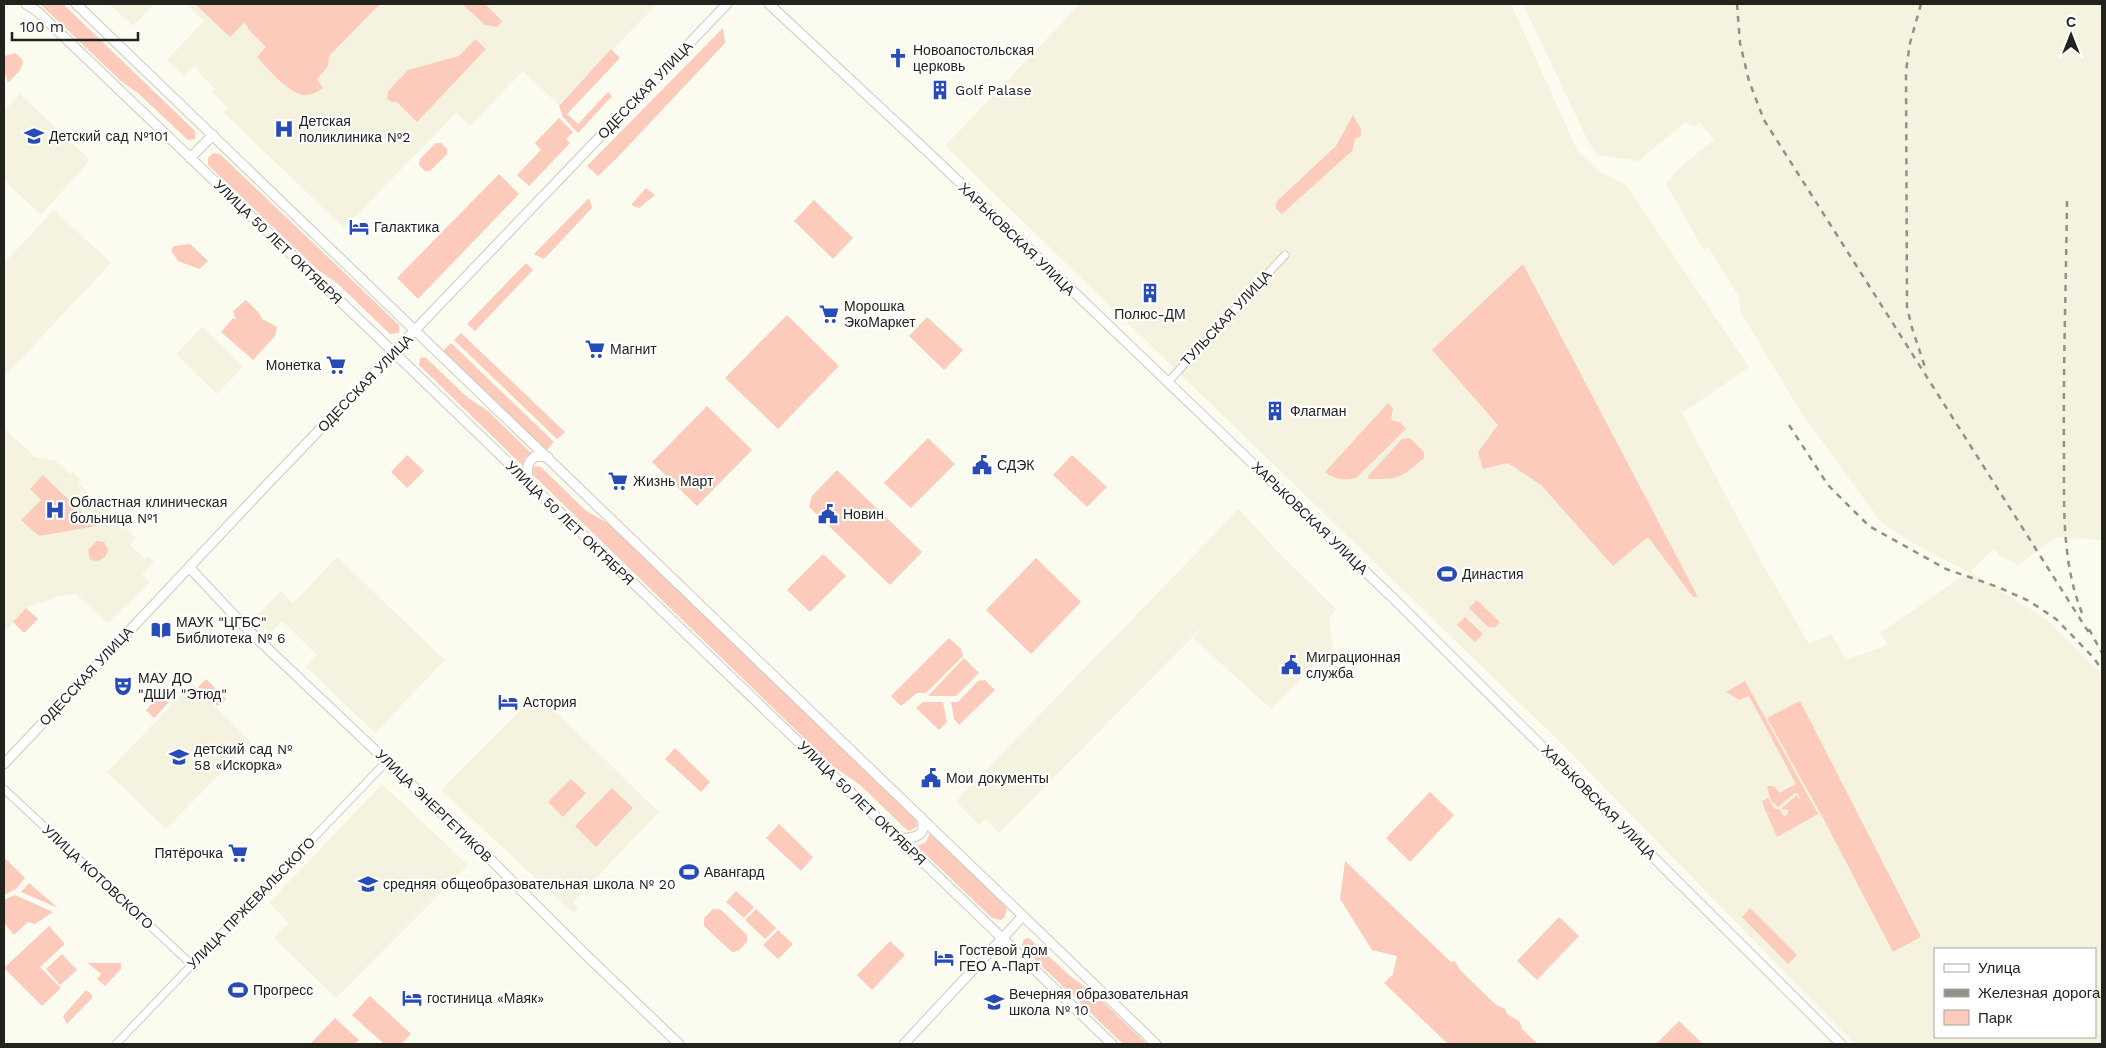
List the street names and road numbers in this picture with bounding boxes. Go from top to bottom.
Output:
street label: ОДЕССКАЯ УЛИЦА [594,37,696,142]
street label: УЛИЦА 50 ЛЕТ ОКТЯБРЯ [211,177,345,307]
street label: ХАРЬКОВСКАЯ УЛИЦА [956,179,1079,299]
street label: ТУЛЬСКАЯ УЛИЦА [1178,266,1275,369]
street label: ОДЕССКАЯ УЛИЦА [314,330,416,435]
street label: УЛИЦА 50 ЛЕТ ОКТЯБРЯ [503,458,637,588]
street label: ХАРЬКОВСКАЯ УЛИЦА [1249,458,1372,578]
street label: ОДЕССКАЯ УЛИЦА [36,623,136,729]
street label: УЛИЦА 50 ЛЕТ ОКТЯБРЯ [795,738,929,868]
street label: ХАРЬКОВСКАЯ УЛИЦА [1539,742,1660,863]
street label: УЛИЦА ЭНЕРГЕТИКОВ [373,746,495,866]
street label: УЛИЦА КОТОВСКОГО [39,822,157,933]
street label: УЛИЦА ПРЖЕВАЛЬСКОГО [184,834,318,972]

